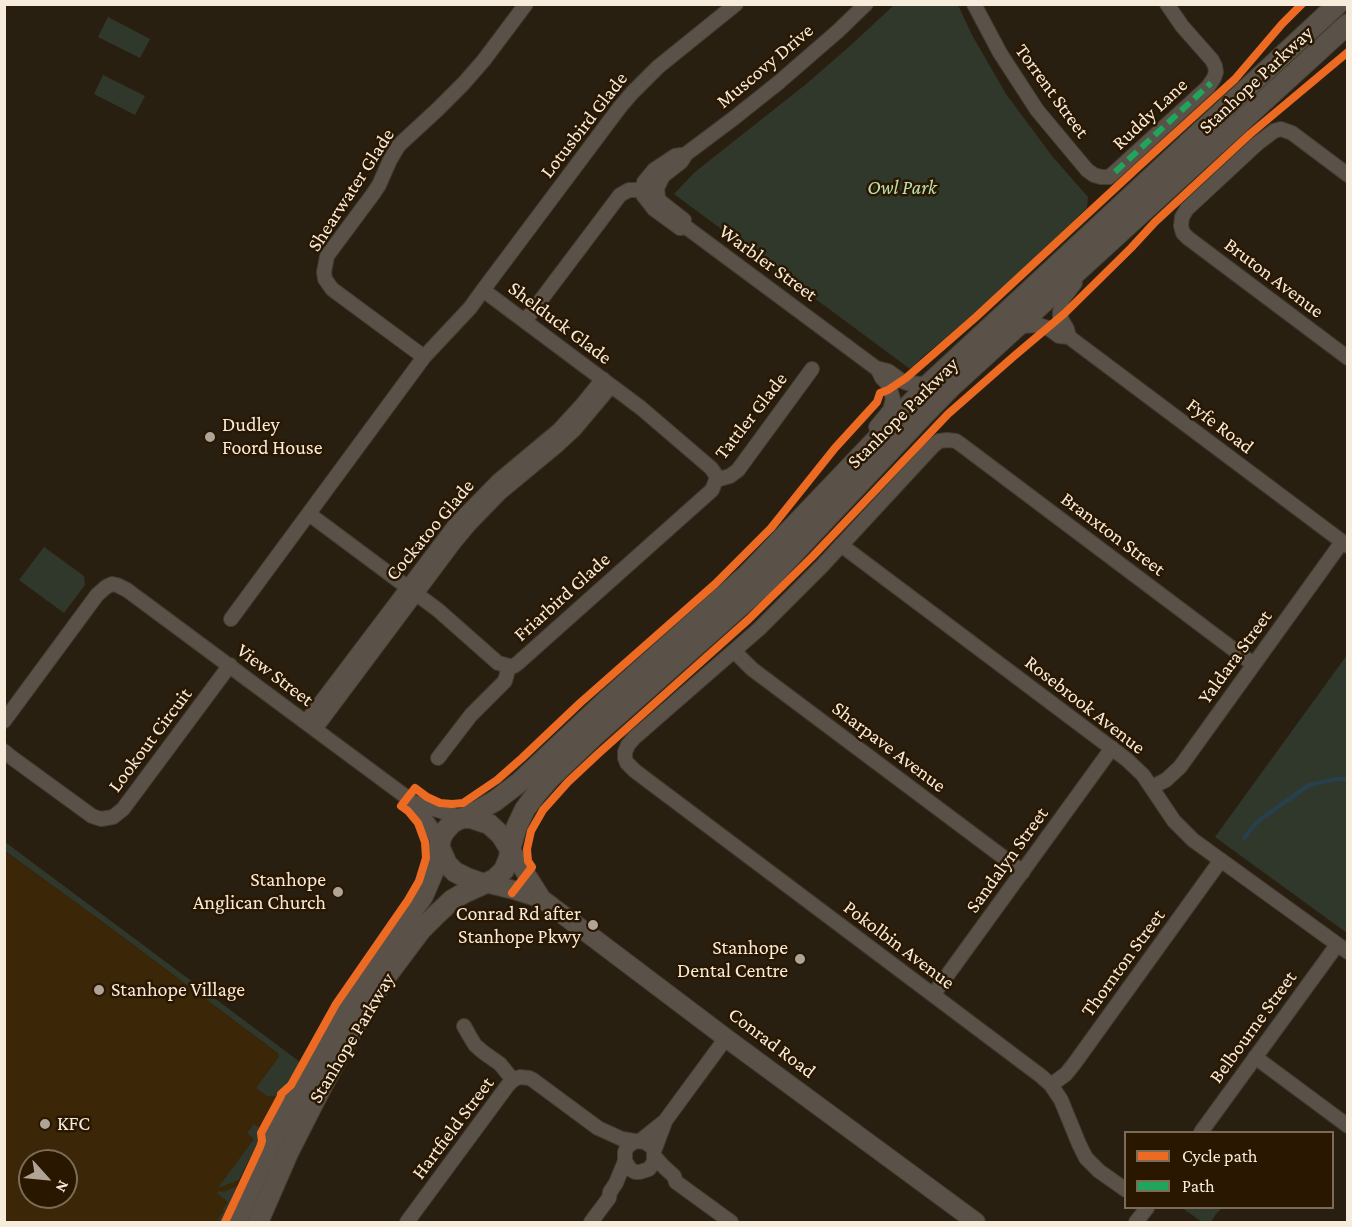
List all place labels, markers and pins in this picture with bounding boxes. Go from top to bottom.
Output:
place label: Dudley Foord House [222,413,323,460]
marker: Dudley Foord House [203,430,217,444]
place label: Stanhope Anglican Church [193,868,326,915]
marker: Stanhope Anglican Church [331,885,345,899]
place label: Conrad Rd after Stanhope Pkwy [456,902,581,949]
marker: Conrad Rd after Stanhope Pkwy [586,918,600,932]
place label: Stanhope Dental Centre [677,936,788,983]
marker: Stanhope Dental Centre [793,952,807,966]
place label: Stanhope Village [111,978,245,1002]
marker: Stanhope Village [92,983,106,997]
place label: KFC [57,1112,90,1136]
marker: KFC [38,1117,52,1131]

